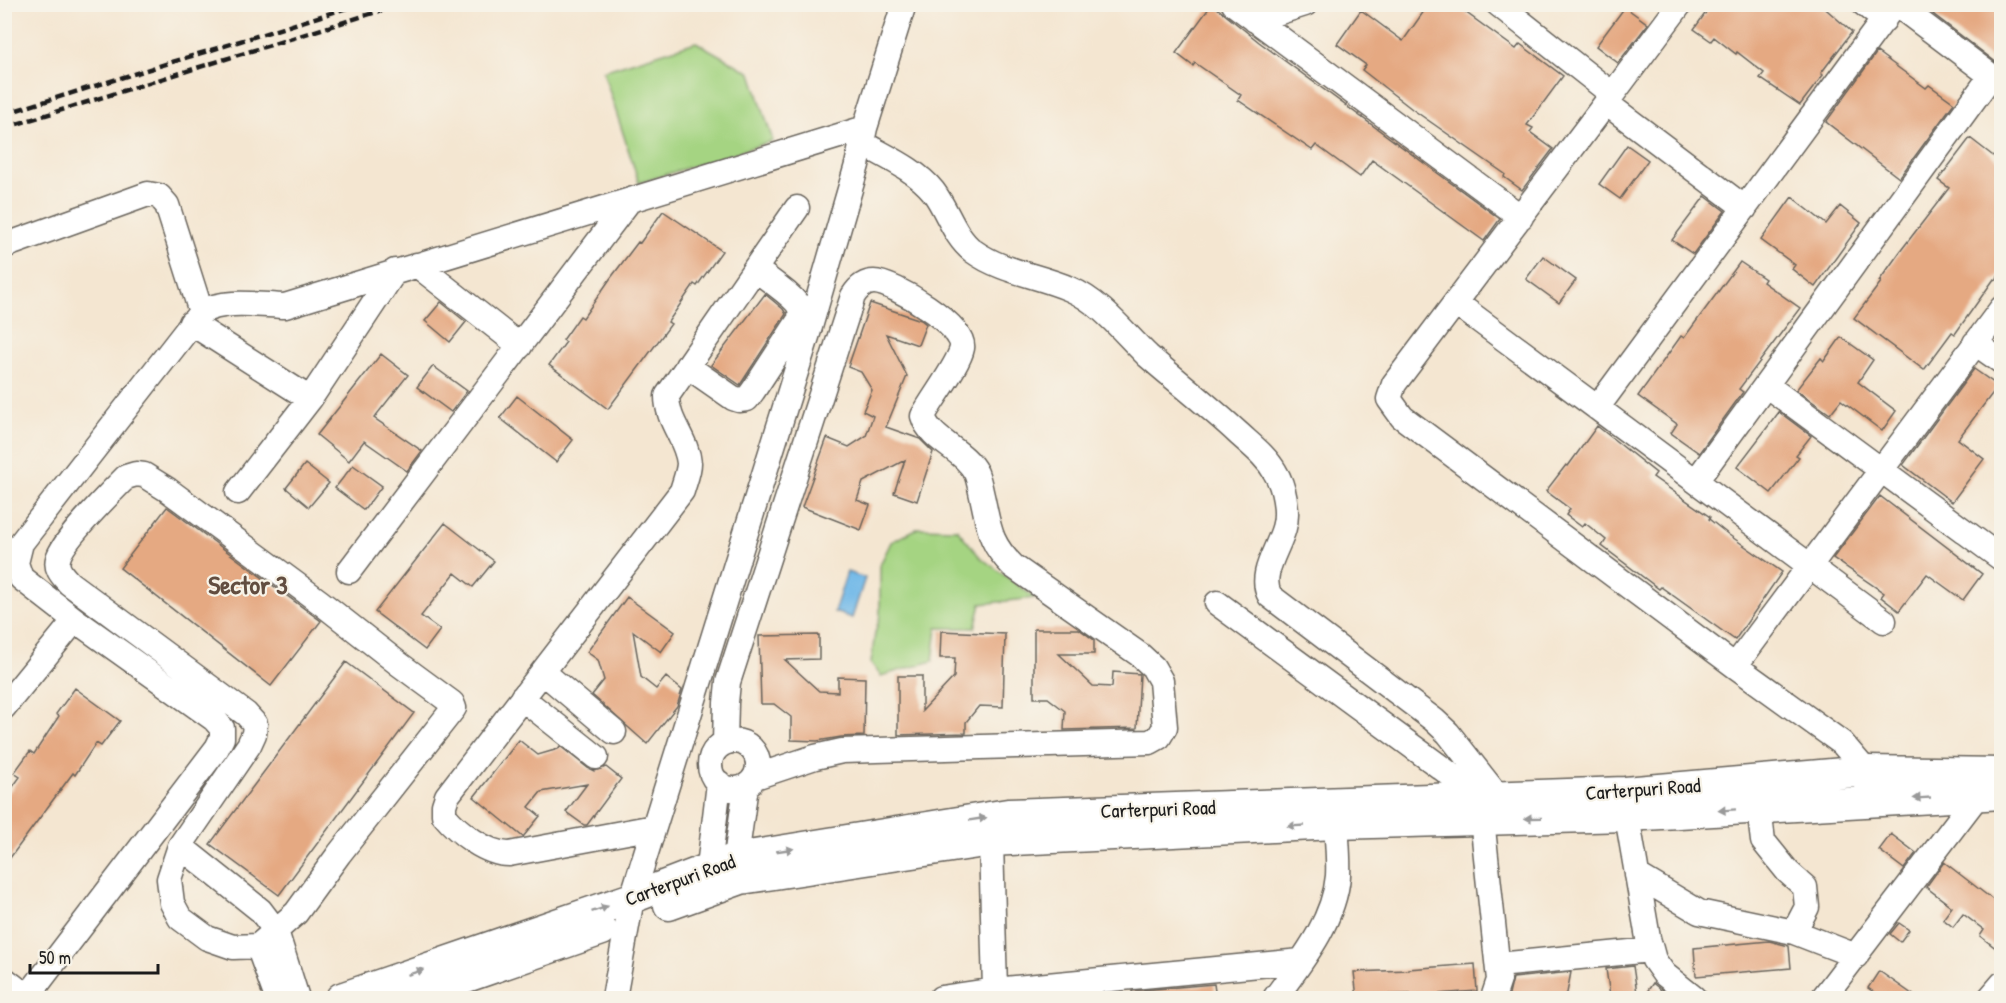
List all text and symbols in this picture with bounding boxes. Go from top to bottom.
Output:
district label: Sector 3 [208,567,288,602]
street label: Carterpuri Road [1585,771,1702,806]
street label: Carterpuri Road [1100,793,1216,824]
one-way arrow [1913,793,1932,802]
one-way arrow [1718,805,1737,814]
one-way arrow [1523,813,1542,823]
one-way arrow [969,814,988,823]
one-way arrow [1286,822,1305,831]
one-way arrow [776,846,795,855]
street label: Carterpuri Road [621,847,739,912]
one-way arrow [591,903,609,913]
scale bar [30,937,158,975]
text: 50 m [39,945,71,970]
one-way arrow [407,967,425,977]

